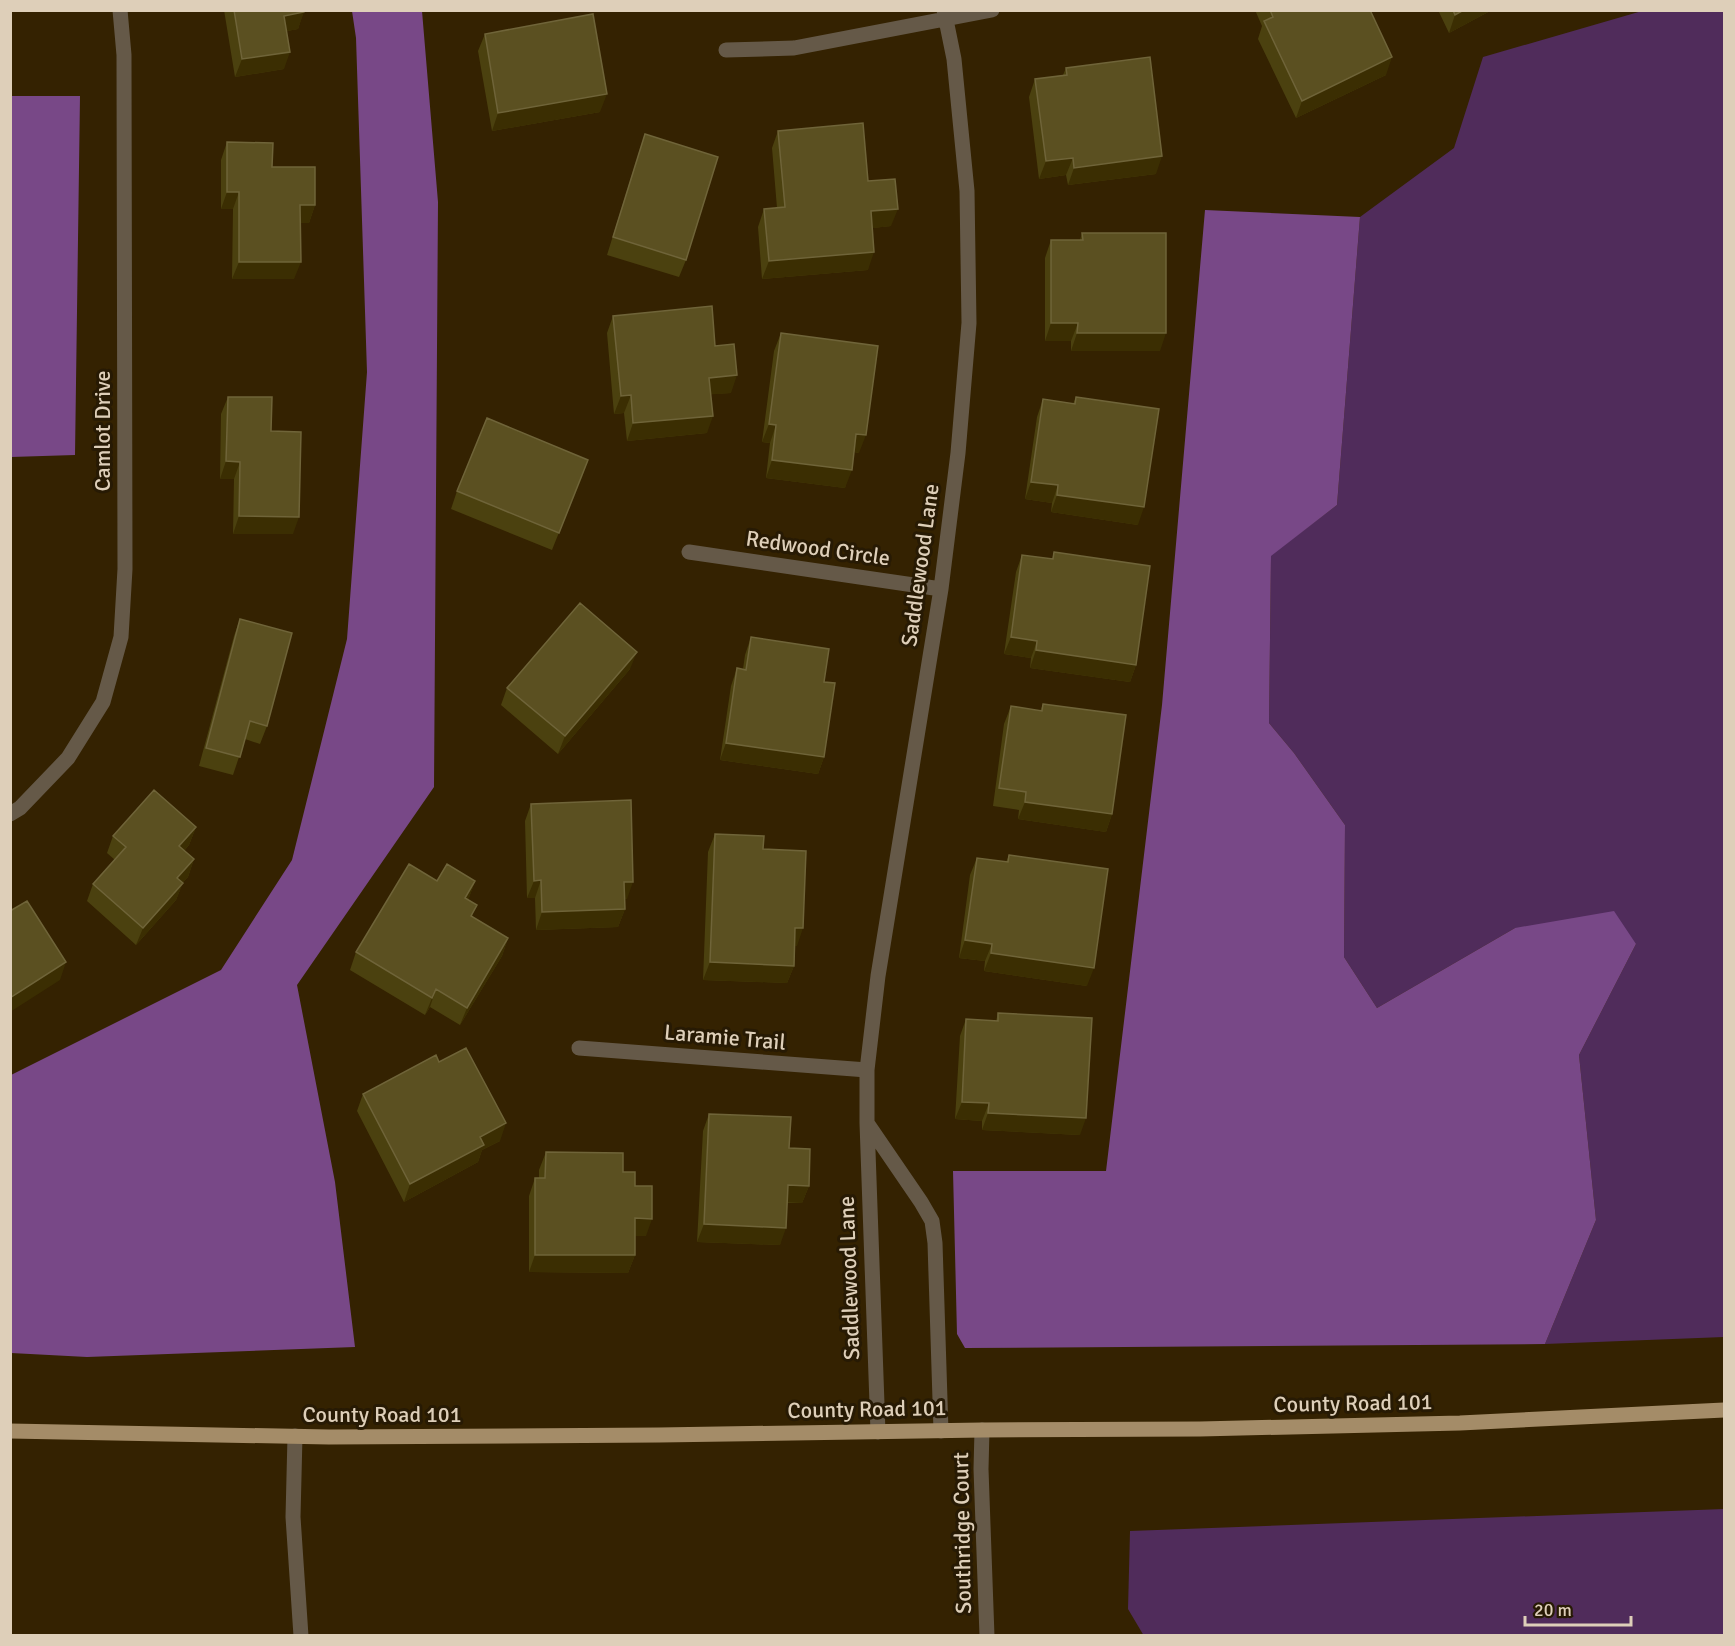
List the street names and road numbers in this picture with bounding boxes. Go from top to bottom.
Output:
street label: Camlot Drive [89,370,116,492]
street label: Saddlewood Lane [895,482,945,648]
street label: Redwood Circle [744,525,892,571]
street label: Laramie Trail [663,1018,787,1056]
street label: Saddlewood Lane [833,1196,865,1360]
street label: County Road 101 [1273,1388,1433,1418]
street label: County Road 101 [787,1394,947,1424]
street label: County Road 101 [302,1401,462,1428]
street label: Southridge Court [947,1452,977,1614]

